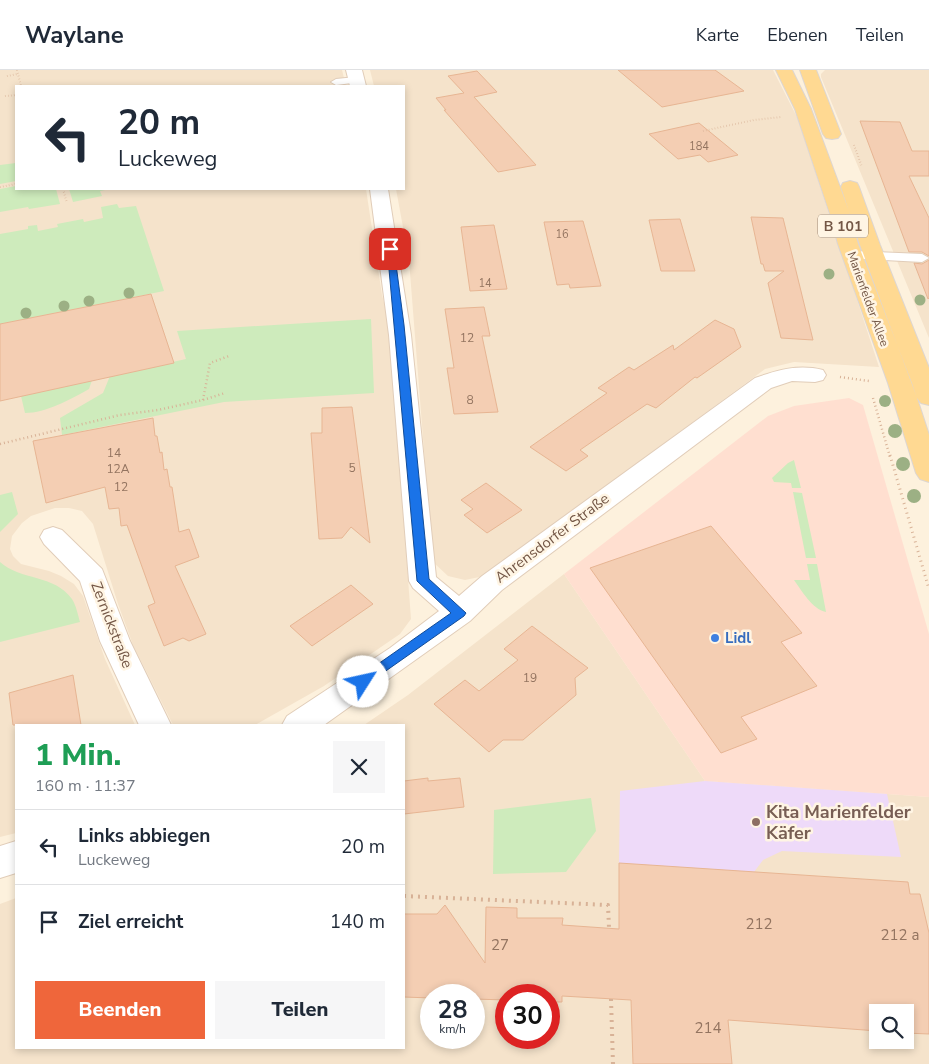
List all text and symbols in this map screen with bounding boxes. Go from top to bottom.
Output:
text: Waylane [25,19,124,51]
text: Karte [696,23,739,47]
text: Ebenen [767,23,828,47]
text: Teilen [856,23,904,47]
text: 20 m [118,99,200,146]
icon: left [35,105,100,170]
house number: 184 [689,139,709,154]
text: Luckeweg [118,144,217,174]
road number: B 101 [818,214,868,238]
house number: 16 [555,227,569,242]
pin [369,228,411,270]
icon: arrive [376,235,404,263]
street label: Marienfelder Allee [843,249,893,349]
house number: 14 [478,276,492,291]
house number: 12 [460,330,474,346]
house number: 8 [466,392,474,408]
house number: 14 [107,445,121,461]
house number: 5 [348,460,356,476]
house number: 12A [106,461,130,477]
house number: 12 [114,479,128,495]
street label: Ahrensdorfer Straße [491,488,613,588]
street label: Zernickstraße [86,579,138,671]
place label: Lidl [725,628,751,648]
marker: Lidl [709,632,721,644]
position arrow [336,655,388,707]
house number: 19 [523,670,537,686]
text: 1 Min. [35,735,121,776]
button: close [333,741,385,793]
text: 160 m · 11:37 [35,775,136,797]
place label: Kita Marienfelder Käfer [766,800,911,845]
marker: Kita Marienfelder Käfer [750,816,762,828]
text: Links abbiegen [78,823,210,849]
icon: left [35,833,63,861]
text: 20 m [341,834,385,860]
text: Luckeweg [78,849,150,871]
icon: arrive [35,908,63,936]
text: Ziel erreicht [78,909,183,935]
text: 140 m [330,909,385,935]
house number: 212 [745,914,773,934]
house number: 212 a [881,925,919,945]
house number: 27 [491,935,509,955]
button: Beenden [35,981,205,1039]
button: Teilen [215,981,385,1039]
speed limit sign: 30 [495,984,560,1049]
text: 28 [437,993,468,1027]
map controls [869,1004,914,1049]
button: search [869,1004,914,1049]
house number: 214 [694,1018,722,1038]
text: km/h [439,1021,466,1037]

